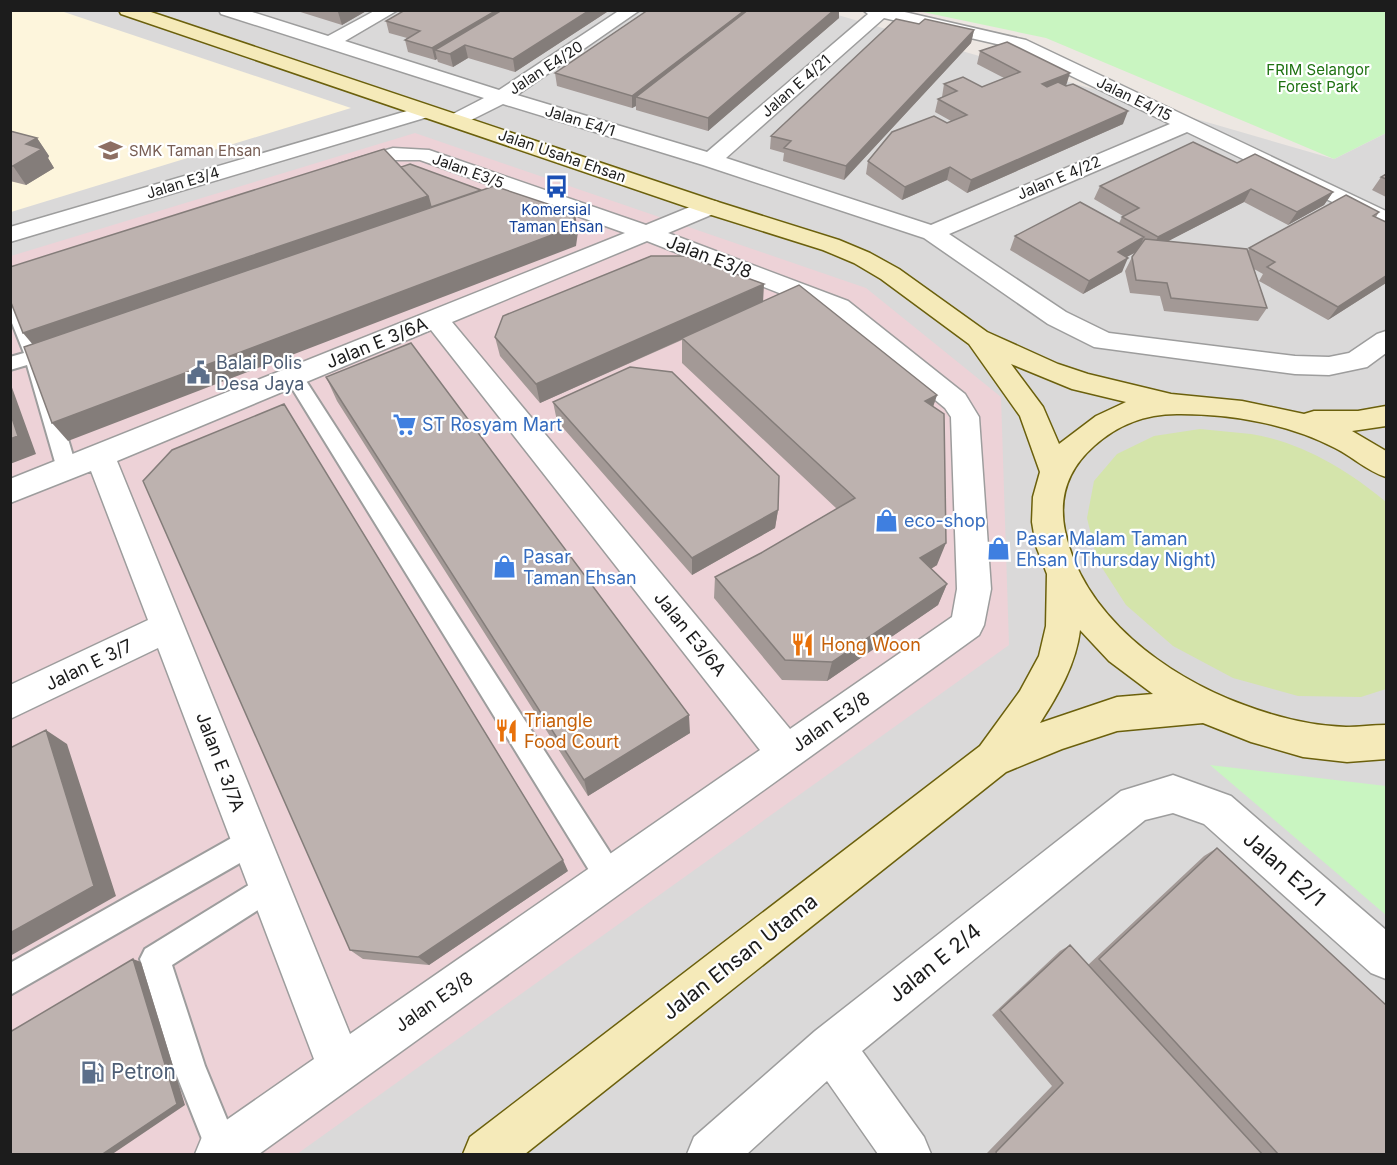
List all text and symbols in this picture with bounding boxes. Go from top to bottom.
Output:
street label: Jalan E4/20 [505,37,586,99]
street label: Jalan E 4/21 [757,50,834,121]
park label: FRIM Selangor Forest Park [1266,60,1370,96]
street label: Jalan E4/15 [1093,72,1175,125]
street label: Jalan E4/1 [543,101,618,140]
street label: Jalan Usaha Ehsan [496,125,629,186]
school or university icon: SMK Taman Ehsan [98,138,124,164]
place label: SMK Taman Ehsan [129,141,261,160]
street label: Jalan E3/5 [430,149,507,192]
street label: Jalan E 4/22 [1014,151,1103,204]
street label: Jalan E3/4 [144,162,222,203]
bus stop icon: Komersial Taman Ehsan [543,173,569,199]
place label: Komersial Taman Ehsan [509,200,603,236]
street label: Jalan E3/8 [663,231,755,282]
street label: Jalan E 3/6A [323,313,431,372]
place label: Balai Polis Desa Jaya [216,352,304,394]
public building icon: Balai Polis Desa Jaya [185,360,211,386]
supermarket icon: ST Rosyam Mart [391,412,417,438]
place label: ST Rosyam Mart [422,414,562,435]
shop icon: eco-shop [873,508,899,534]
place label: eco-shop [904,510,986,531]
place label: Pasar Malam Taman Ehsan (Thursday Night) [1016,528,1217,570]
shop icon: Pasar Malam Taman Ehsan (Thursday Night) [985,536,1011,562]
place label: Pasar Taman Ehsan [523,546,637,588]
shop icon: Pasar Taman Ehsan [492,554,518,580]
street label: Jalan E3/6A [650,587,731,680]
restaurant icon: Hong Woon [790,632,816,658]
street label: Jalan E 3/7 [42,634,136,695]
place label: Hong Woon [821,634,921,655]
street label: Jalan E3/8 [788,687,874,756]
street label: Jalan E 3/7A [192,709,249,814]
place label: Triangle Food Court [524,710,619,752]
restaurant icon: Triangle Food Court [493,718,519,744]
street label: Jalan E2/1 [1238,826,1330,911]
street label: Jalan Ehsan Utama [657,888,822,1025]
street label: Jalan E 2/4 [884,918,986,1007]
street label: Jalan E3/8 [391,967,477,1036]
fuel station icon: Petron [80,1059,106,1085]
place label: Petron [111,1059,176,1084]

